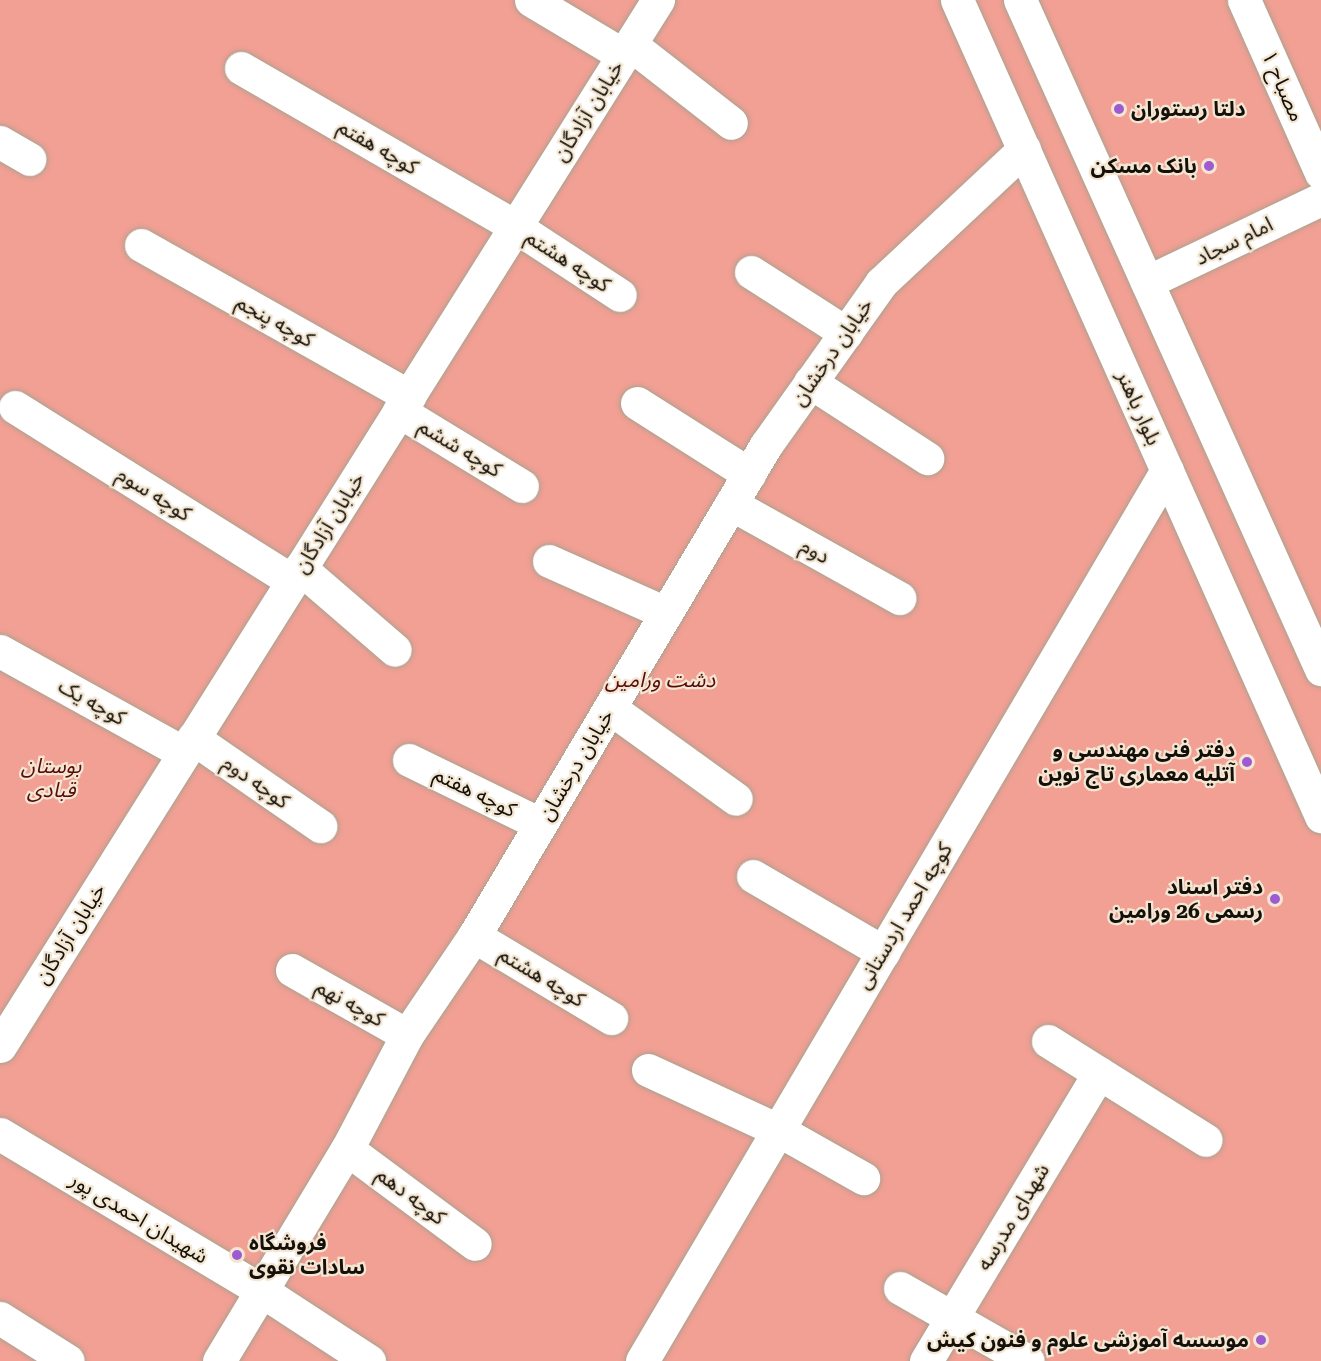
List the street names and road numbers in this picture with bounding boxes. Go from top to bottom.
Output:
street label: مصباح ۱ [1256,47,1310,125]
street label: خیابان آزادگان [547,56,629,166]
street label: کوچه هفتم [333,114,423,180]
street label: امام سجاد [1191,211,1277,271]
street label: کوچه هشتم [521,224,615,298]
street label: کوچه پنجم [232,289,318,353]
street label: خیابان درخشان [786,293,878,411]
street label: بلوار باهنر [1111,367,1167,449]
street label: کوچه ششم [414,413,506,483]
street label: کوچه سوم [112,461,196,527]
street label: خیابان آزادگان [288,468,370,578]
street label: دوم [796,533,834,569]
street label: کوچه یک [54,673,130,731]
street label: خیابان درخشان [533,705,619,825]
street label: کوچه دوم [218,750,294,814]
street label: کوچه هفتم [430,761,520,823]
street label: کوچه احمد اردستانی [850,838,958,994]
street label: خیابان آزادگان [29,879,111,989]
street label: کوچه هشتم [494,941,590,1013]
street label: کوچه نهم [311,974,389,1032]
street label: شهدای مدرسه [971,1159,1055,1275]
street label: کوچه دهم [371,1162,451,1230]
street label: شهیدان احمدی پور [65,1167,213,1269]

